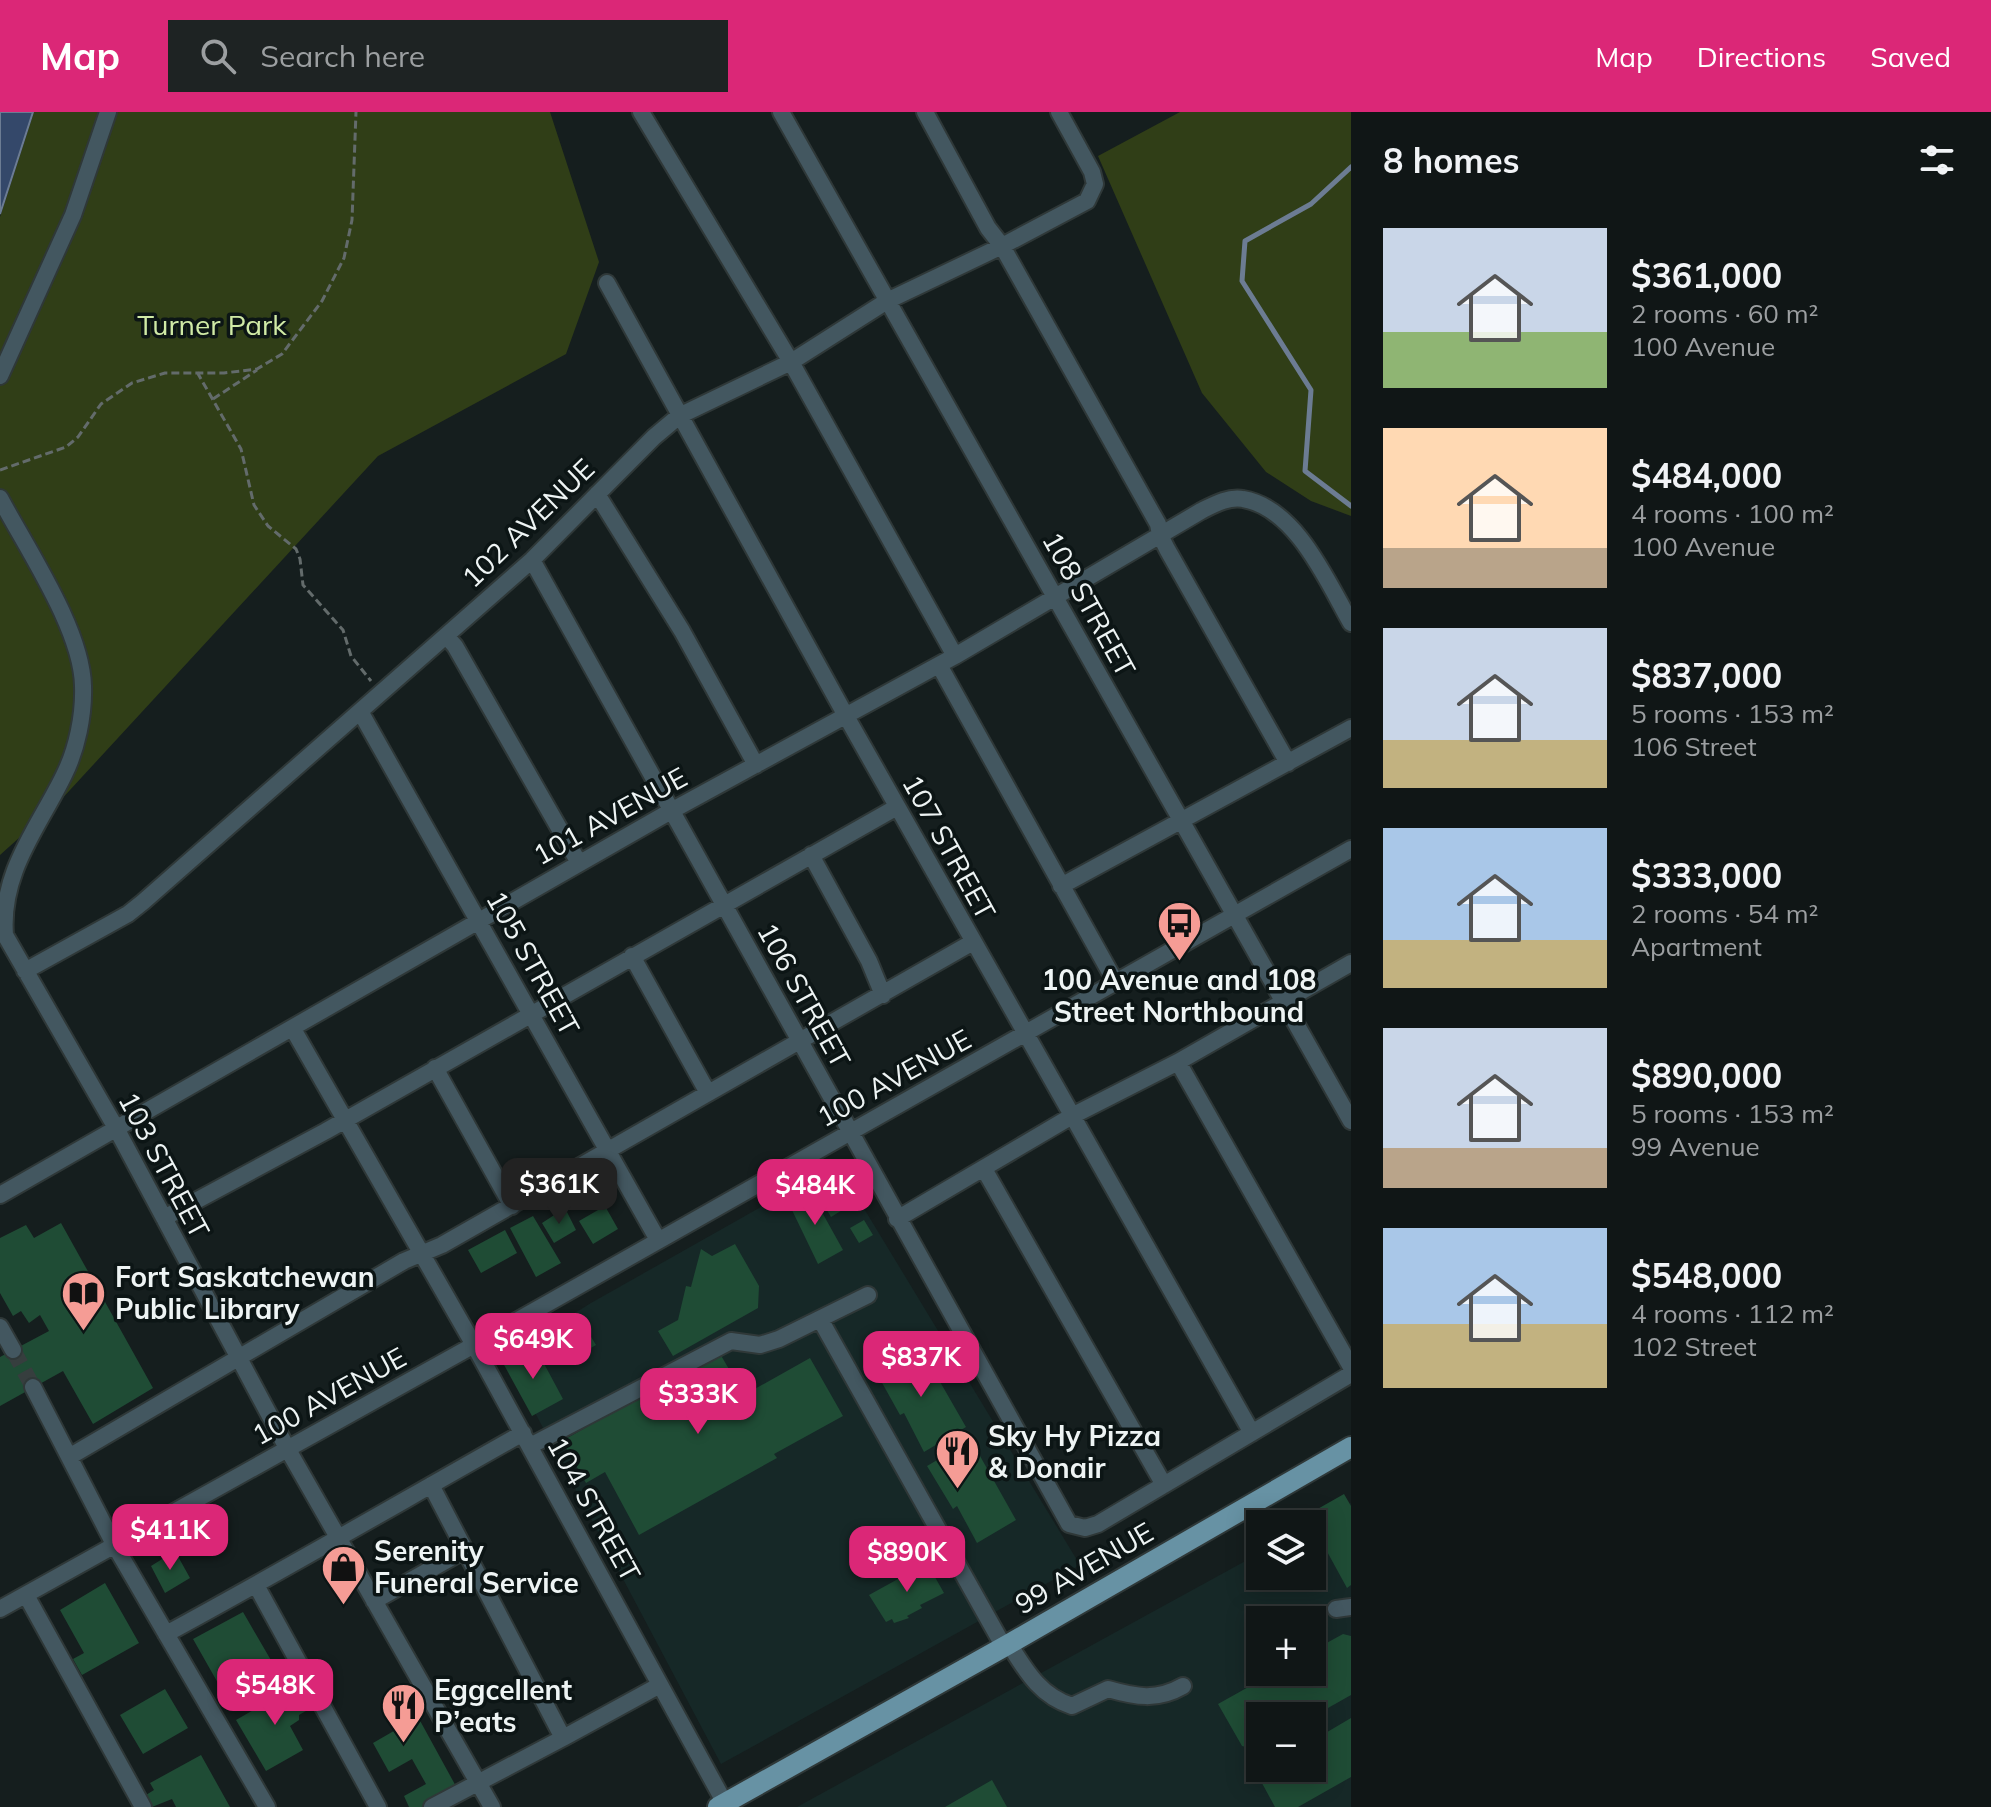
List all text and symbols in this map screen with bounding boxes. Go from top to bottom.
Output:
search box [168,20,728,92]
text: Map [40,32,120,80]
icon: search [196,34,240,78]
text: Search here [260,37,425,75]
text: Map [1595,39,1653,74]
text: Directions [1697,39,1826,74]
text: Saved [1870,39,1951,74]
icon: filters [1915,138,1959,182]
text: 8 homes [1383,139,1520,182]
text: $361,000 [1631,254,1782,297]
icon: home [1447,260,1543,356]
text: 2 rooms · 60 m² [1631,297,1818,330]
park label: Turner Park [137,307,287,342]
text: 100 Avenue [1631,330,1775,363]
street label: 102 AVENUE [454,451,601,594]
text: $484,000 [1631,454,1782,497]
icon: home [1447,460,1543,556]
text: 4 rooms · 100 m² [1631,497,1834,530]
street label: 108 STREET [1035,525,1144,683]
text: 100 Avenue [1631,530,1775,563]
text: $837,000 [1631,654,1782,697]
icon: home [1447,660,1543,756]
text: 5 rooms · 153 m² [1631,697,1834,730]
text: 106 Street [1631,730,1757,763]
street label: 101 AVENUE [527,759,693,872]
street label: 107 STREET [895,768,1004,926]
text: $333,000 [1631,854,1782,897]
icon: home [1447,860,1543,956]
street label: 105 STREET [479,884,588,1042]
text: 2 rooms · 54 m² [1631,897,1818,930]
bus stop icon: 100 Avenue and 108 Street Northbound [1155,899,1203,962]
street label: 106 STREET [750,916,859,1074]
text: Apartment [1631,930,1762,963]
place label: 100 Avenue and 108 Street Northbound [1042,962,1316,1029]
street label: 100 AVENUE [811,1021,977,1134]
text: $890,000 [1631,1054,1782,1097]
icon: home [1447,1060,1543,1156]
street label: 103 STREET [111,1086,218,1244]
text: 5 rooms · 153 m² [1631,1097,1834,1130]
text: 99 Avenue [1631,1130,1760,1163]
pin: $361K [503,1158,615,1226]
pin: $484K [759,1159,871,1227]
text: $361K [519,1167,599,1200]
text: $484K [775,1168,855,1201]
text: $548,000 [1631,1254,1782,1297]
place label: Fort Saskatchewan Public Library [115,1259,375,1326]
icon: home [1447,1260,1543,1356]
library icon: Fort Saskatchewan Public Library [60,1269,108,1332]
text: 4 rooms · 112 m² [1631,1297,1834,1330]
pin: $649K [477,1313,589,1381]
text: $649K [493,1322,573,1355]
text: 102 Street [1631,1330,1757,1363]
pin: $837K [865,1331,977,1399]
street label: 100 AVENUE [246,1339,412,1452]
text: $837K [881,1340,961,1373]
pin: $333K [642,1368,754,1436]
text: $333K [658,1377,738,1410]
place label: Sky Hy Pizza & Donair [988,1418,1161,1485]
restaurant icon: Sky Hy Pizza & Donair [933,1428,981,1491]
street label: 104 STREET [540,1430,649,1588]
pin: $411K [114,1504,226,1572]
map controls [1246,1510,1326,1782]
button: layers [1246,1510,1326,1590]
text: $411K [130,1513,210,1546]
street label: 99 AVENUE [1008,1514,1159,1621]
pin: $890K [851,1526,963,1594]
place label: Serenity Funeral Service [374,1533,579,1600]
text: $890K [867,1535,947,1568]
shop icon: Serenity Funeral Service [319,1543,367,1606]
button: + [1246,1606,1326,1686]
pin: $548K [219,1659,331,1727]
text: $548K [235,1668,315,1701]
place label: Eggcellent P’eats [434,1672,572,1739]
restaurant icon: Eggcellent P’eats [379,1682,427,1745]
button: − [1246,1702,1326,1782]

